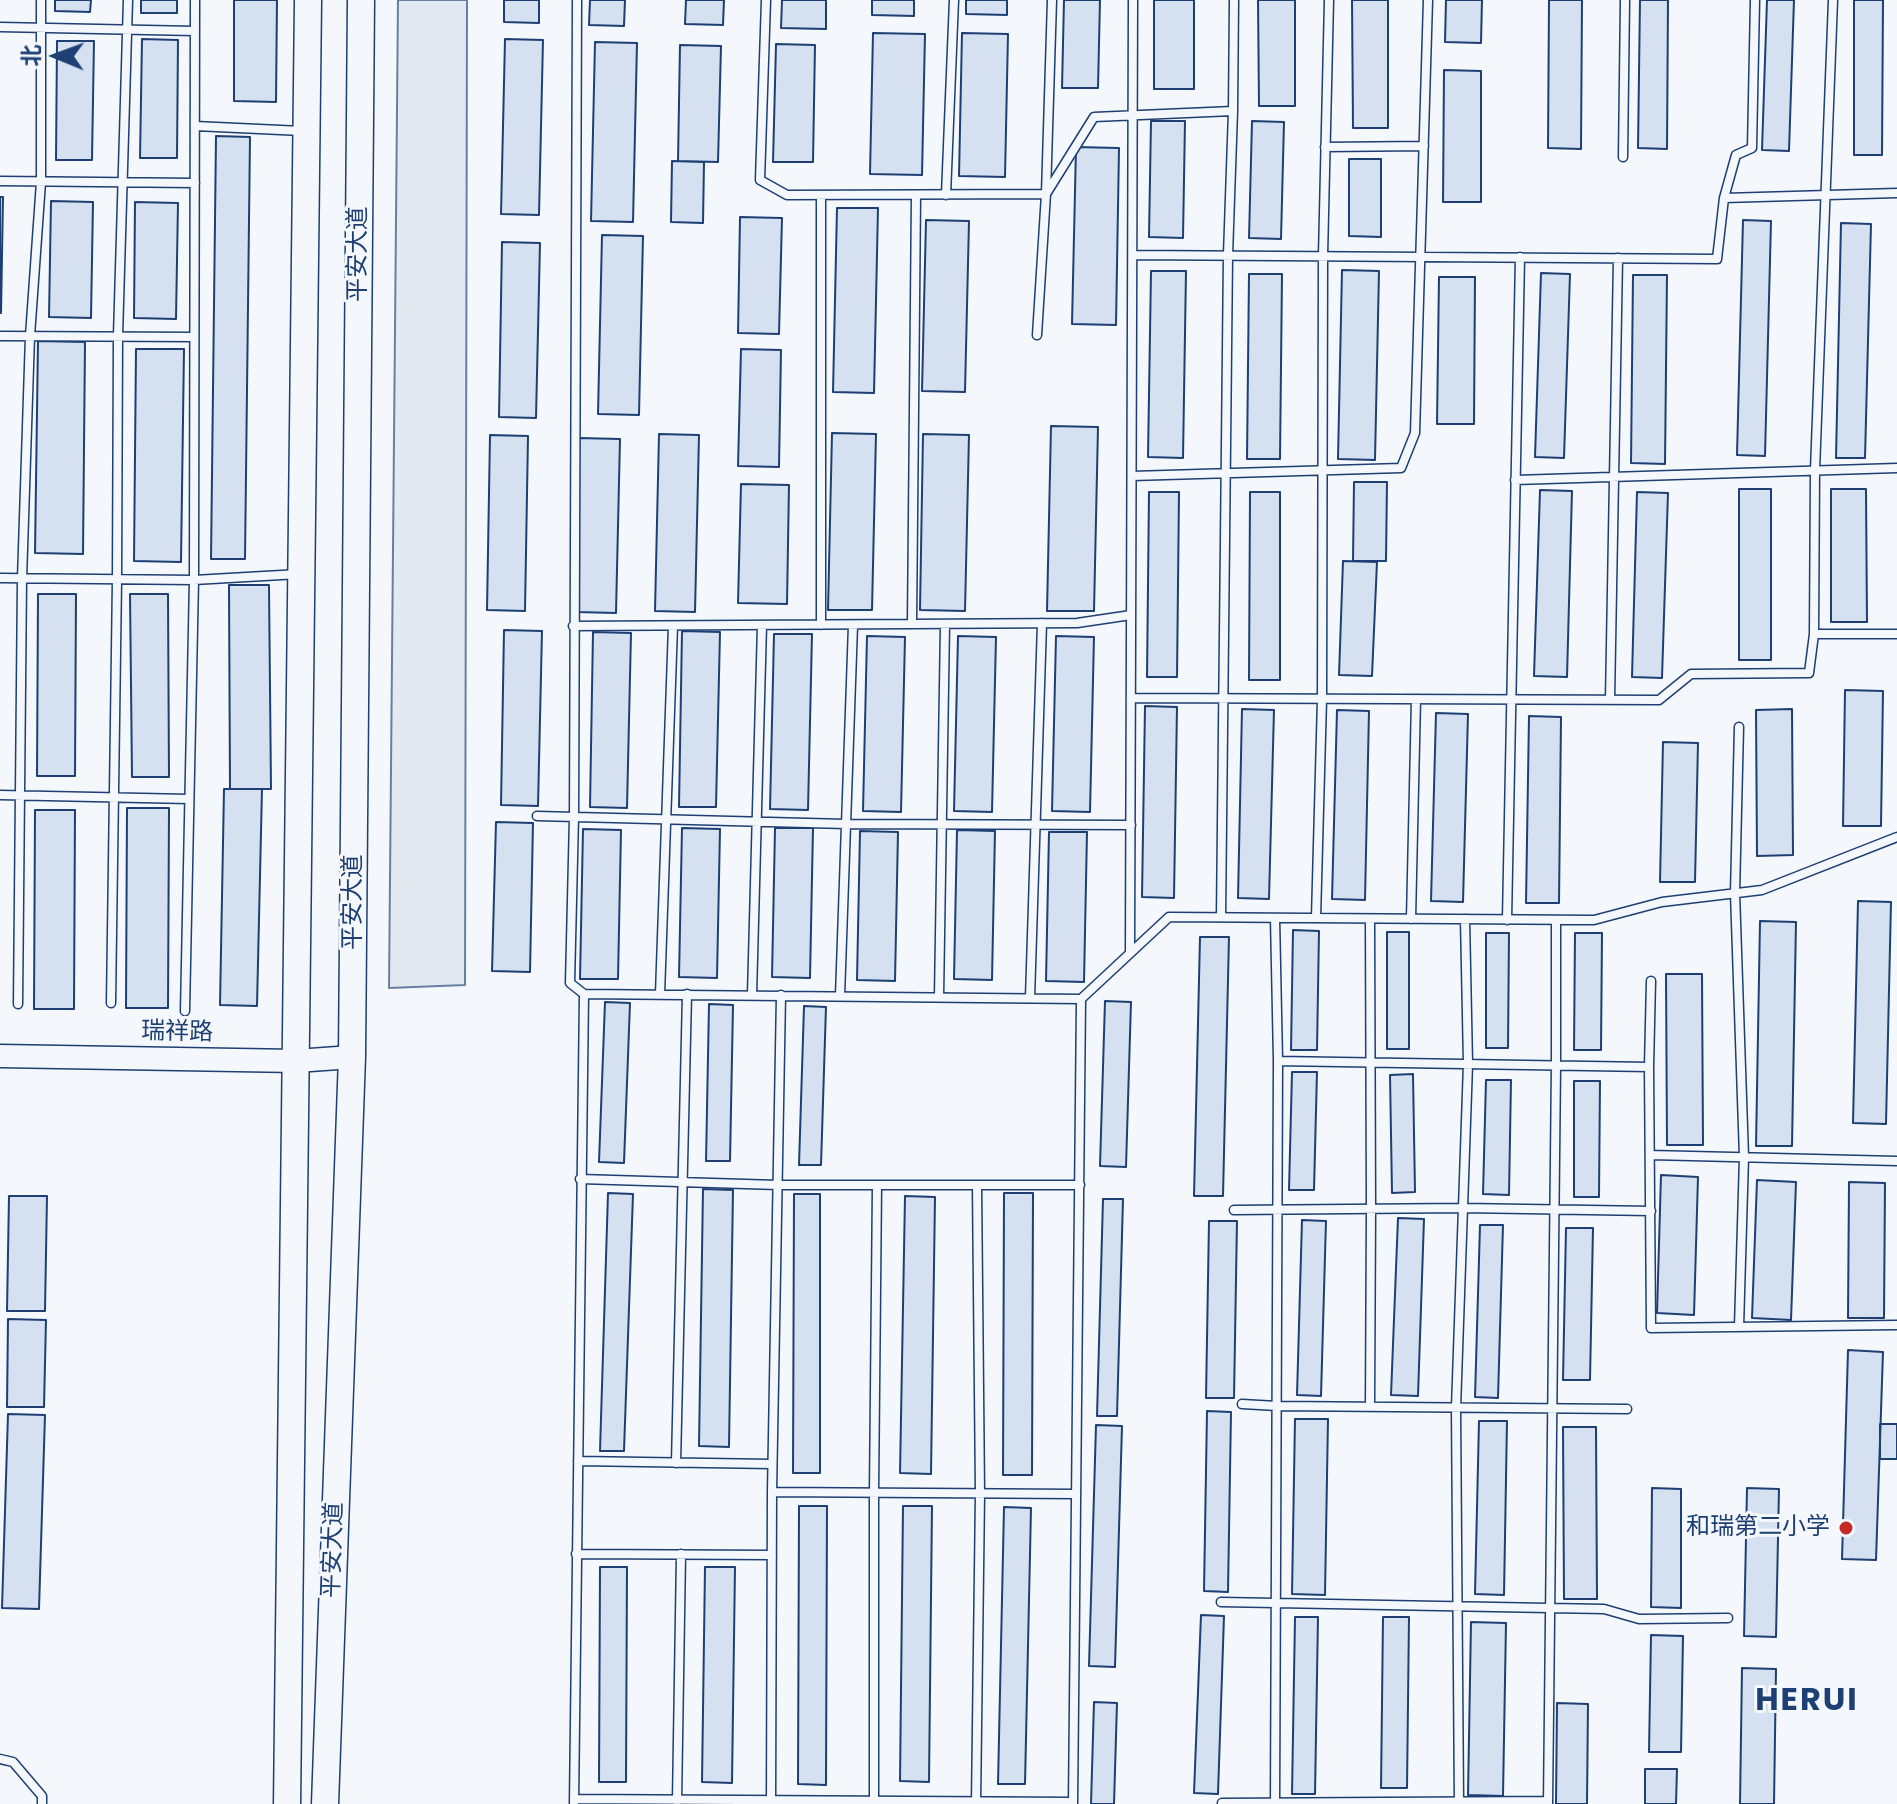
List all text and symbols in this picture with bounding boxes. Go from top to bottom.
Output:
north arrow [16,16,96,96]
text: 北 [16,44,47,67]
street label: 平安大道 [345,206,373,302]
street label: 平安大道 [340,854,368,950]
street label: 瑞祥路 [141,1018,213,1048]
street label: 平安大道 [318,1502,350,1598]
place label: 和瑞第二小学 [1686,1514,1830,1542]
marker: 和瑞第二小学 [1837,1519,1855,1537]
district label: HERUI [1755,1683,1859,1721]

